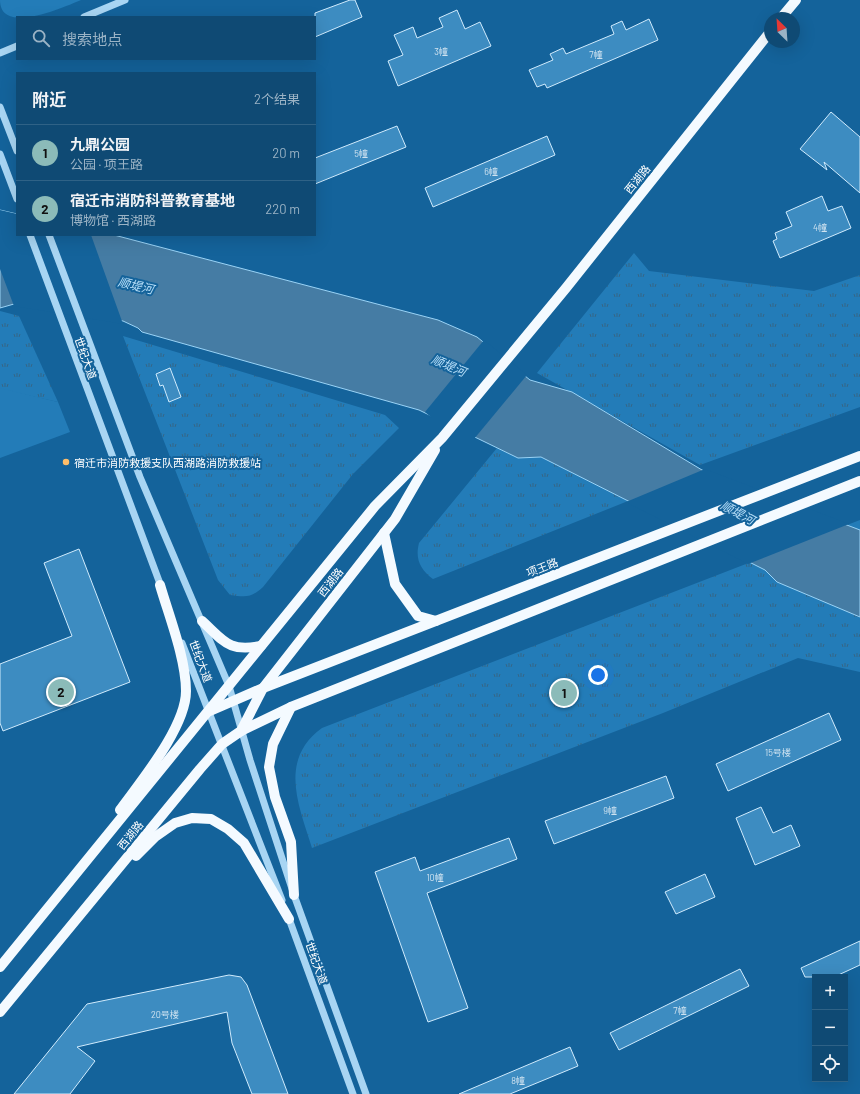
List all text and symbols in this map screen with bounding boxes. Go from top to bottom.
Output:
north arrow [764,12,800,48]
search box [16,16,316,60]
icon: search [30,27,52,49]
text: 搜索地点 [62,30,122,48]
house number: 3幢 [434,46,448,57]
house number: 7幢 [589,49,603,60]
text: 附近 [32,89,66,109]
text: 2个结果 [254,91,300,107]
text: 九鼎公园 [70,135,130,153]
text: 1 [43,145,47,161]
text: 20 m [272,145,300,161]
house number: 5幢 [354,148,368,159]
text: 公园 · 项王路 [70,156,143,172]
street label: 西湖路 [622,162,652,196]
house number: 6幢 [484,166,498,177]
text: 宿迁市消防科普教育基地 [70,191,235,209]
text: 2 [41,201,49,217]
text: 220 m [265,201,300,217]
text: 博物馆 · 西湖路 [70,212,156,228]
house number: 4幢 [813,222,827,233]
water label: 顺堤河 [117,274,157,296]
street label: 世纪大道 [72,335,100,381]
water label: 顺堤河 [430,352,470,379]
place label: 宿迁市消防救援支队西湖路消防救援站 [74,456,261,469]
marker: 宿迁市消防救援支队西湖路消防救援站 [61,457,71,467]
water label: 顺堤河 [719,497,759,528]
street label: 项王路 [524,555,560,579]
street label: 西湖路 [315,565,345,599]
street label: 世纪大道 [187,638,215,684]
your location [588,665,608,685]
pin: 2 [48,677,74,707]
pin: 1 [551,678,577,708]
house number: 15号楼 [765,747,791,758]
house number: 9幢 [603,805,617,816]
street label: 西湖路 [115,818,145,852]
house number: 10幢 [426,872,444,883]
street label: 世纪大道 [303,940,331,986]
map controls [812,974,848,1082]
button: + [812,974,848,1010]
house number: 7幢 [673,1005,687,1016]
house number: 20号楼 [151,1009,179,1020]
button: − [812,1010,848,1046]
button: locate [812,1046,848,1082]
house number: 8幢 [511,1075,525,1086]

